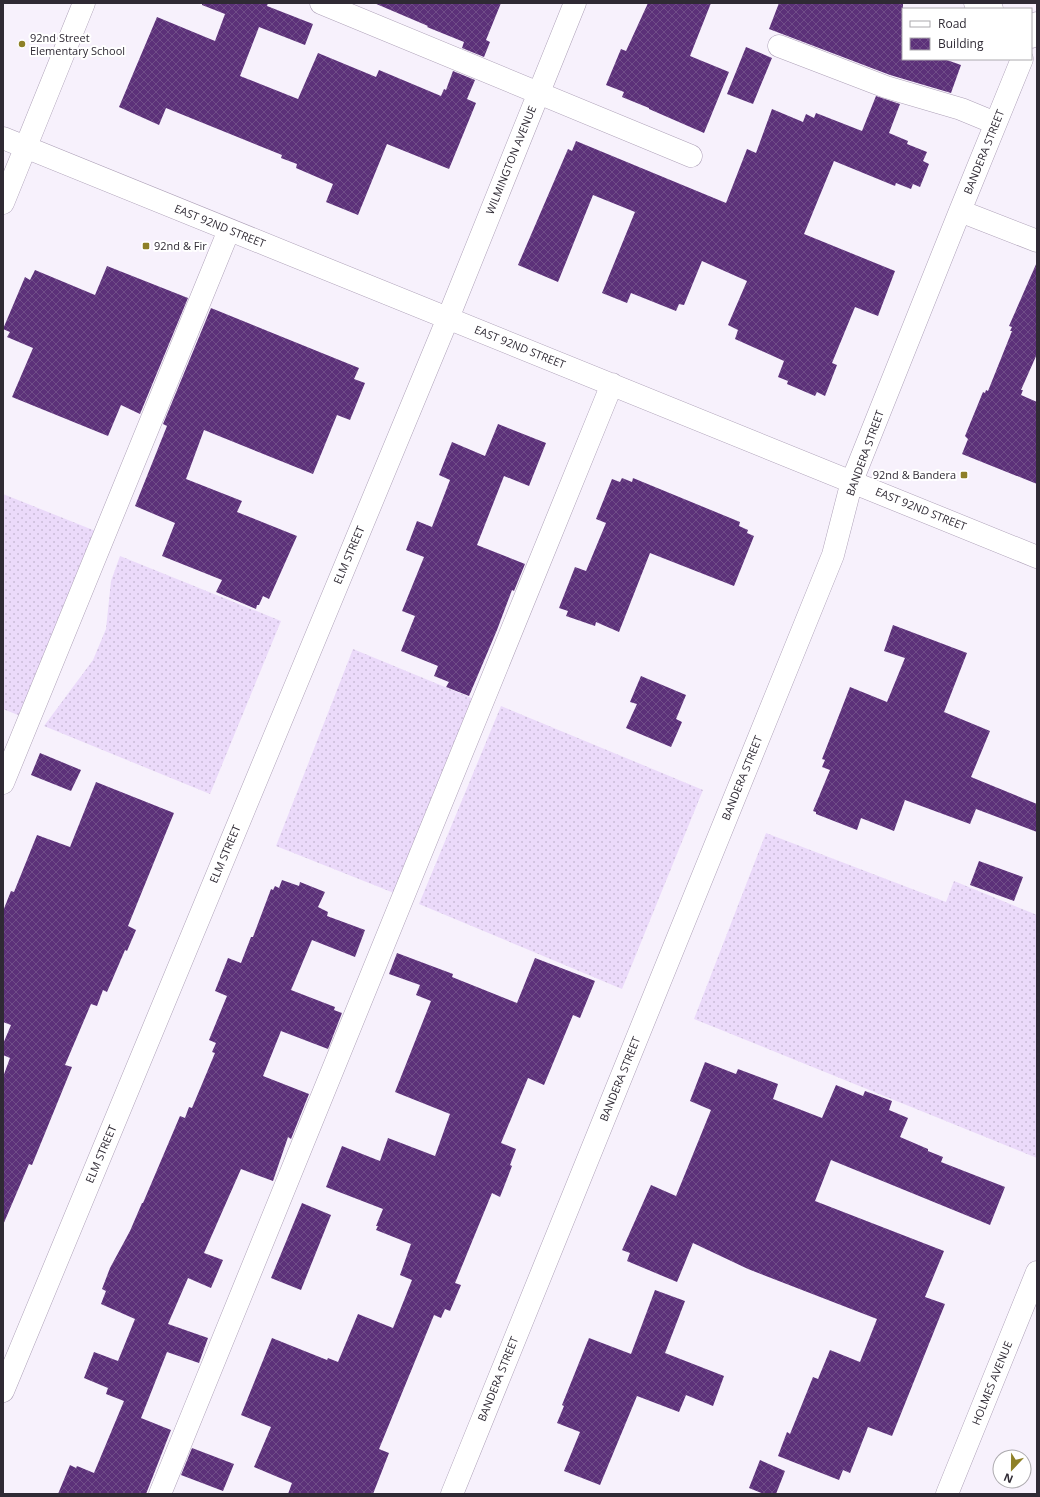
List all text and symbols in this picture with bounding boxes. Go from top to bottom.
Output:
legend [902,8,1032,60]
text: Road [938,15,967,32]
place label: 92nd Street Elementary School [30,30,125,58]
text: Building [938,35,984,52]
marker: 92nd Street Elementary School [17,39,27,49]
street label: WILMINGTON AVENUE [482,103,539,216]
street label: BANDERA STREET [960,107,1007,196]
street label: EAST 92ND STREET [172,200,268,251]
place label: 92nd & Fir [154,238,207,253]
marker: 92nd & Fir [141,241,151,251]
street label: EAST 92ND STREET [472,321,568,372]
street label: BANDERA STREET [842,408,887,498]
place label: 92nd & Bandera [873,467,956,482]
marker: 92nd & Bandera [959,470,969,480]
street label: EAST 92ND STREET [873,483,969,534]
street label: ELM STREET [330,523,368,586]
street label: BANDERA STREET [718,733,765,822]
street label: ELM STREET [206,822,244,885]
street label: BANDERA STREET [596,1034,643,1123]
street label: ELM STREET [82,1122,120,1185]
street label: BANDERA STREET [474,1334,521,1423]
street label: HOLMES AVENUE [968,1339,1015,1427]
north arrow [992,1449,1032,1489]
text: N [1001,1470,1015,1487]

